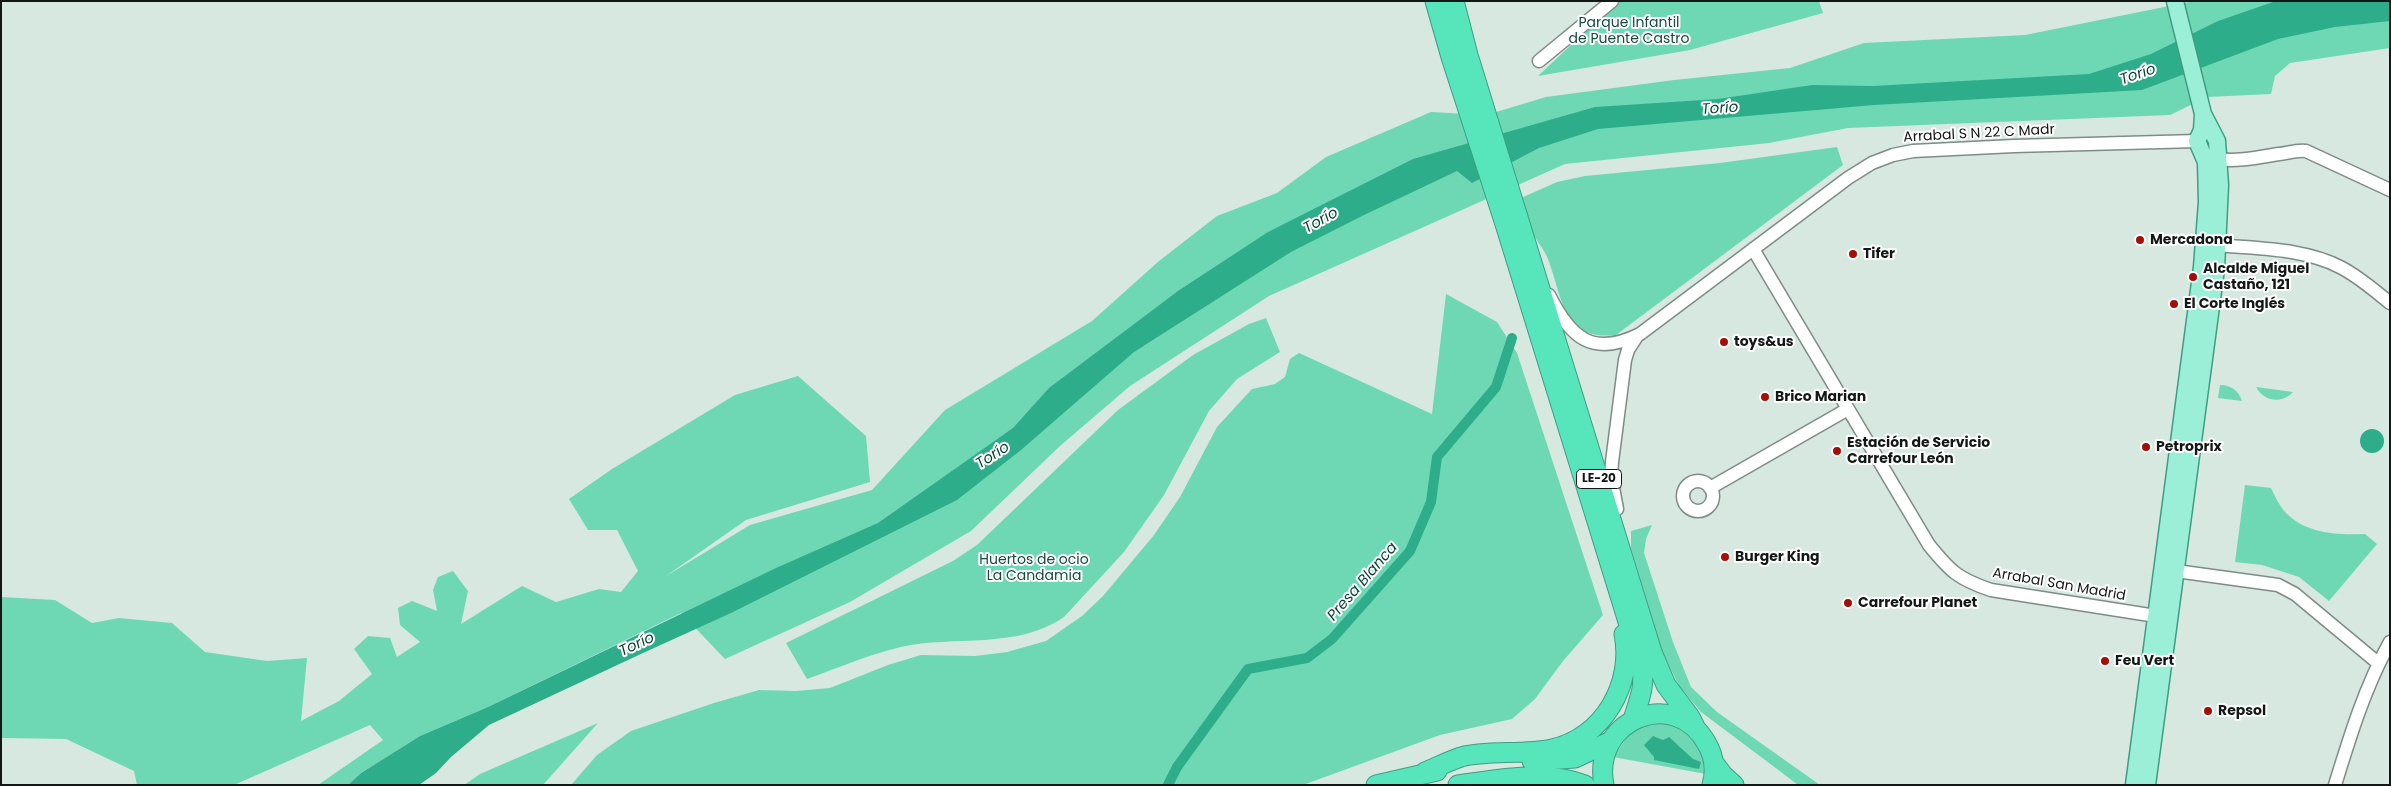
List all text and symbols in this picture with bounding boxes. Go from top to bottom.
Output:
park label: Parque Infantil de Puente Castro [1569,15,1689,48]
water label: Torío [2118,61,2158,89]
water label: Torío [1701,99,1739,119]
street label: Arrabal S N 22 C Madr [1903,122,2055,146]
water label: Torío [1301,204,1341,238]
place label: Mercadona [2150,232,2233,248]
marker: Mercadona [2134,234,2146,246]
place label: Tifer [1863,246,1895,262]
marker: Tifer [1847,248,1859,260]
place label: Alcalde Miguel Castaño, 121 [2203,261,2309,294]
marker: Alcalde Miguel Castaño, 121 [2187,271,2199,283]
place label: El Corte Inglés [2184,296,2285,312]
marker: El Corte Inglés [2168,298,2180,310]
place label: toys&us [1734,334,1794,350]
marker: toys&us [1718,336,1730,348]
place label: Brico Marian [1775,389,1866,405]
marker: Brico Marian [1759,391,1771,403]
place label: Estación de Servicio Carrefour León [1847,435,1990,468]
water label: Torío [973,438,1013,474]
place label: Petroprix [2156,439,2222,455]
marker: Petroprix [2140,441,2152,453]
marker: Estación de Servicio Carrefour León [1831,445,1843,457]
road number: LE-20 [1576,469,1622,488]
water label: Presa Blanca [1324,539,1402,625]
place label: Burger King [1735,549,1820,565]
marker: Burger King [1719,551,1731,563]
park label: Huertos de ocio La Candamia [979,552,1089,584]
street label: Arrabal San Madrid [1991,565,2127,605]
place label: Carrefour Planet [1858,595,1977,611]
marker: Carrefour Planet [1842,597,1854,609]
water label: Torío [617,629,657,661]
place label: Feu Vert [2115,653,2174,669]
marker: Feu Vert [2099,655,2111,667]
place label: Repsol [2218,703,2266,719]
marker: Repsol [2202,705,2214,717]

